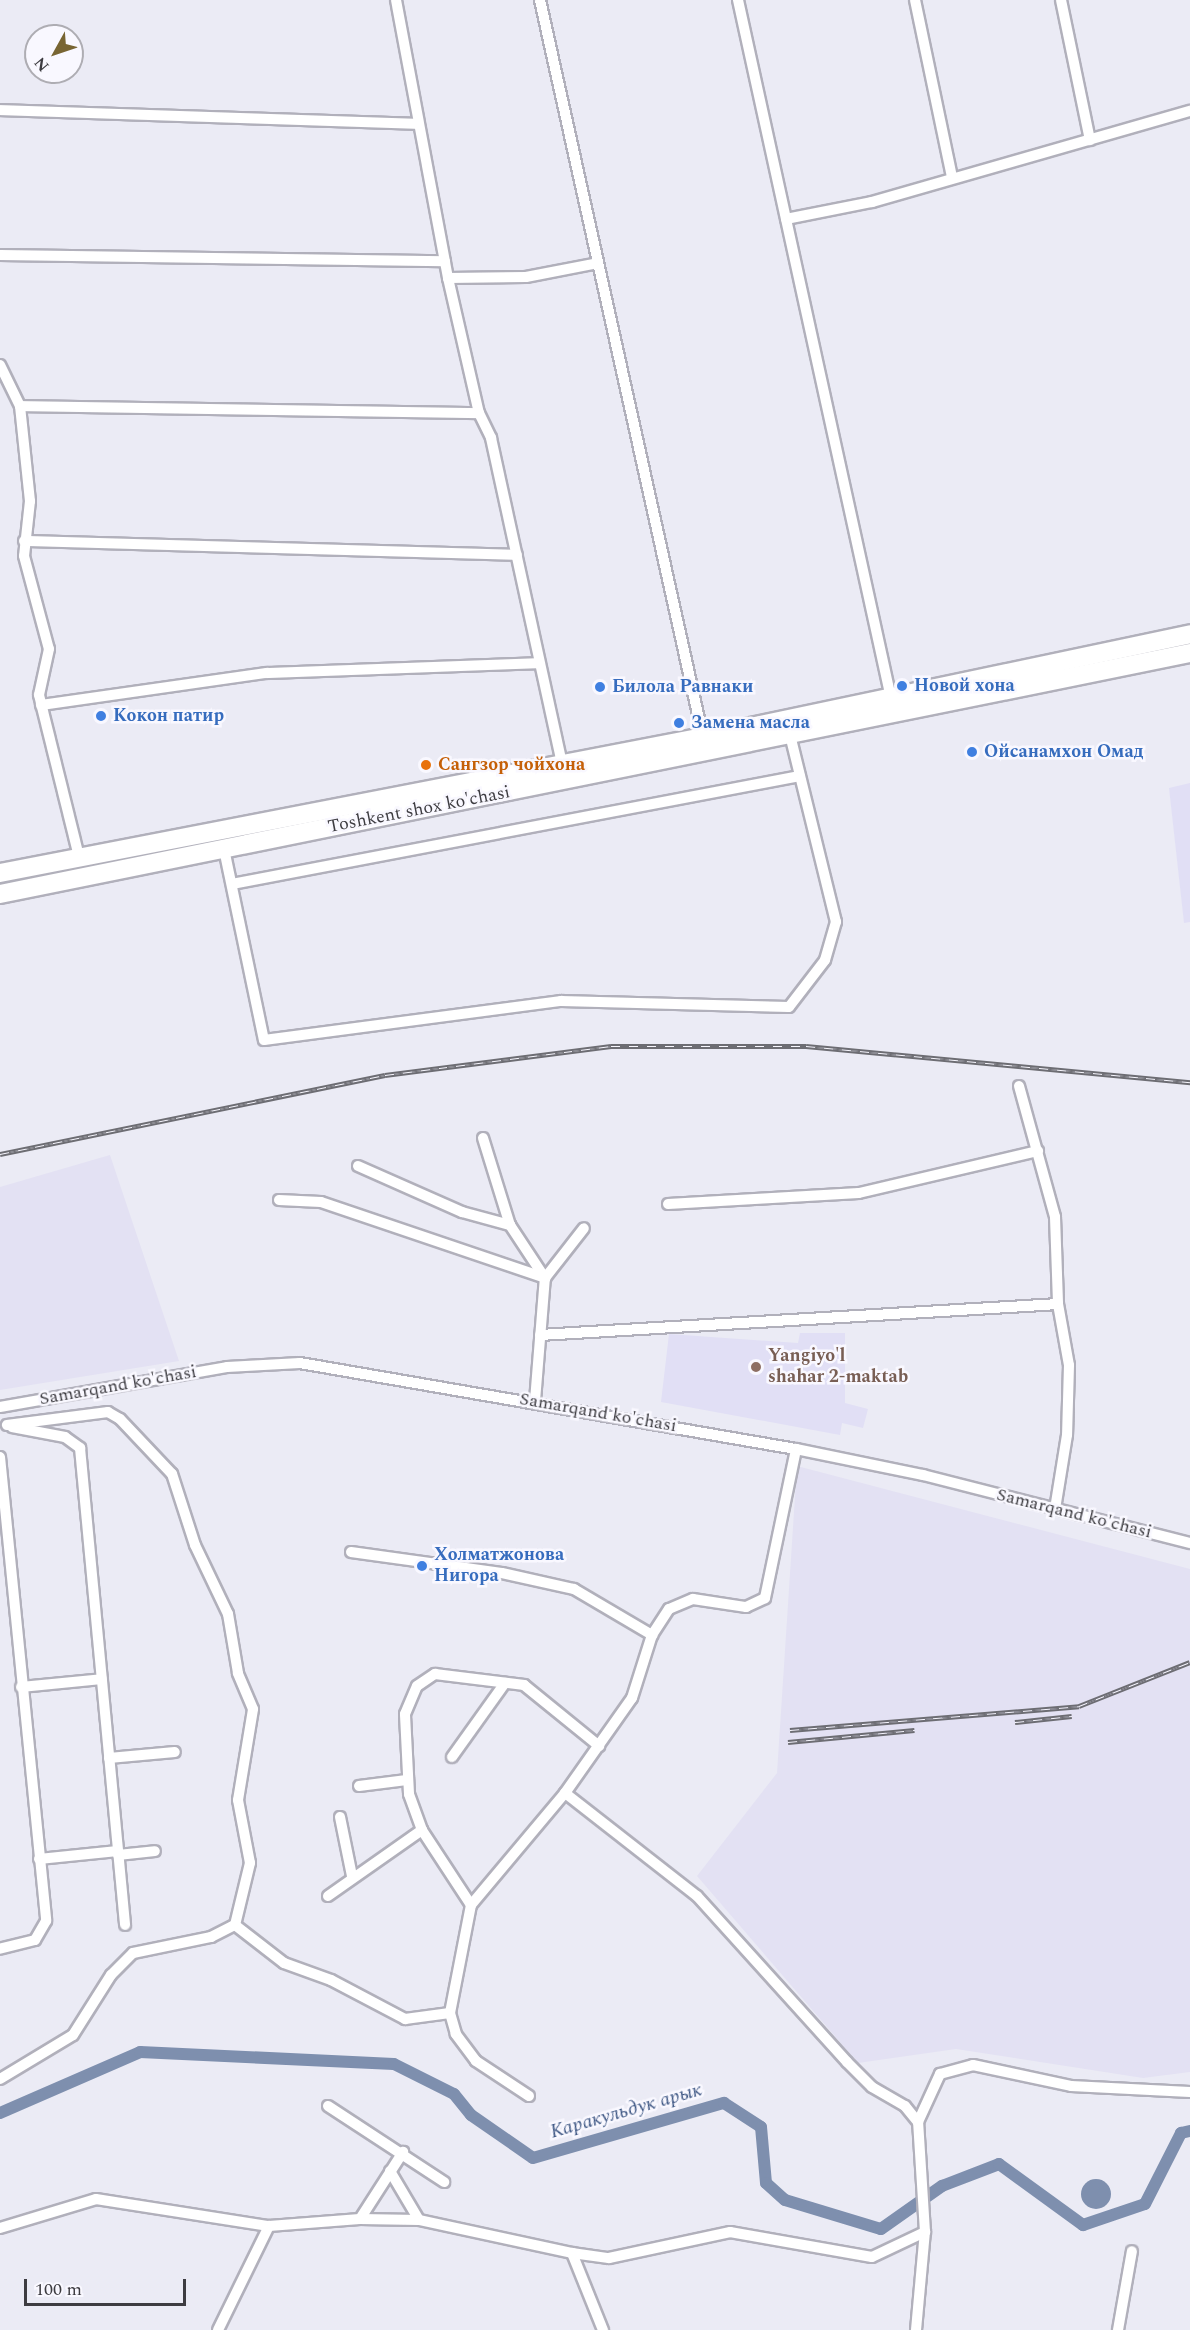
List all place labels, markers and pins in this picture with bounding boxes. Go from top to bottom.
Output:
place label: Новой хона [914,675,1015,697]
place label: Билола Равнаки [612,676,754,698]
marker: Новой хона [895,679,909,693]
marker: Билола Равнаки [593,680,607,694]
place label: Кокон патир [113,705,224,727]
marker: Кокон патир [94,709,108,723]
place label: Замена масла [691,712,810,734]
marker: Замена масла [672,716,686,730]
place label: Ойсанамхон Омад [984,741,1143,763]
marker: Ойсанамхон Омад [965,745,979,759]
place label: Сангзор чойхона [438,754,585,776]
marker: Сангзор чойхона [419,758,433,772]
place label: Yangiyo'l shahar 2-maktab [768,1346,908,1388]
marker: Yangiyo'l shahar 2-maktab [749,1360,763,1374]
place label: Холматжонова Нигора [434,1545,564,1588]
marker: Холматжонова Нигора [415,1559,429,1573]

